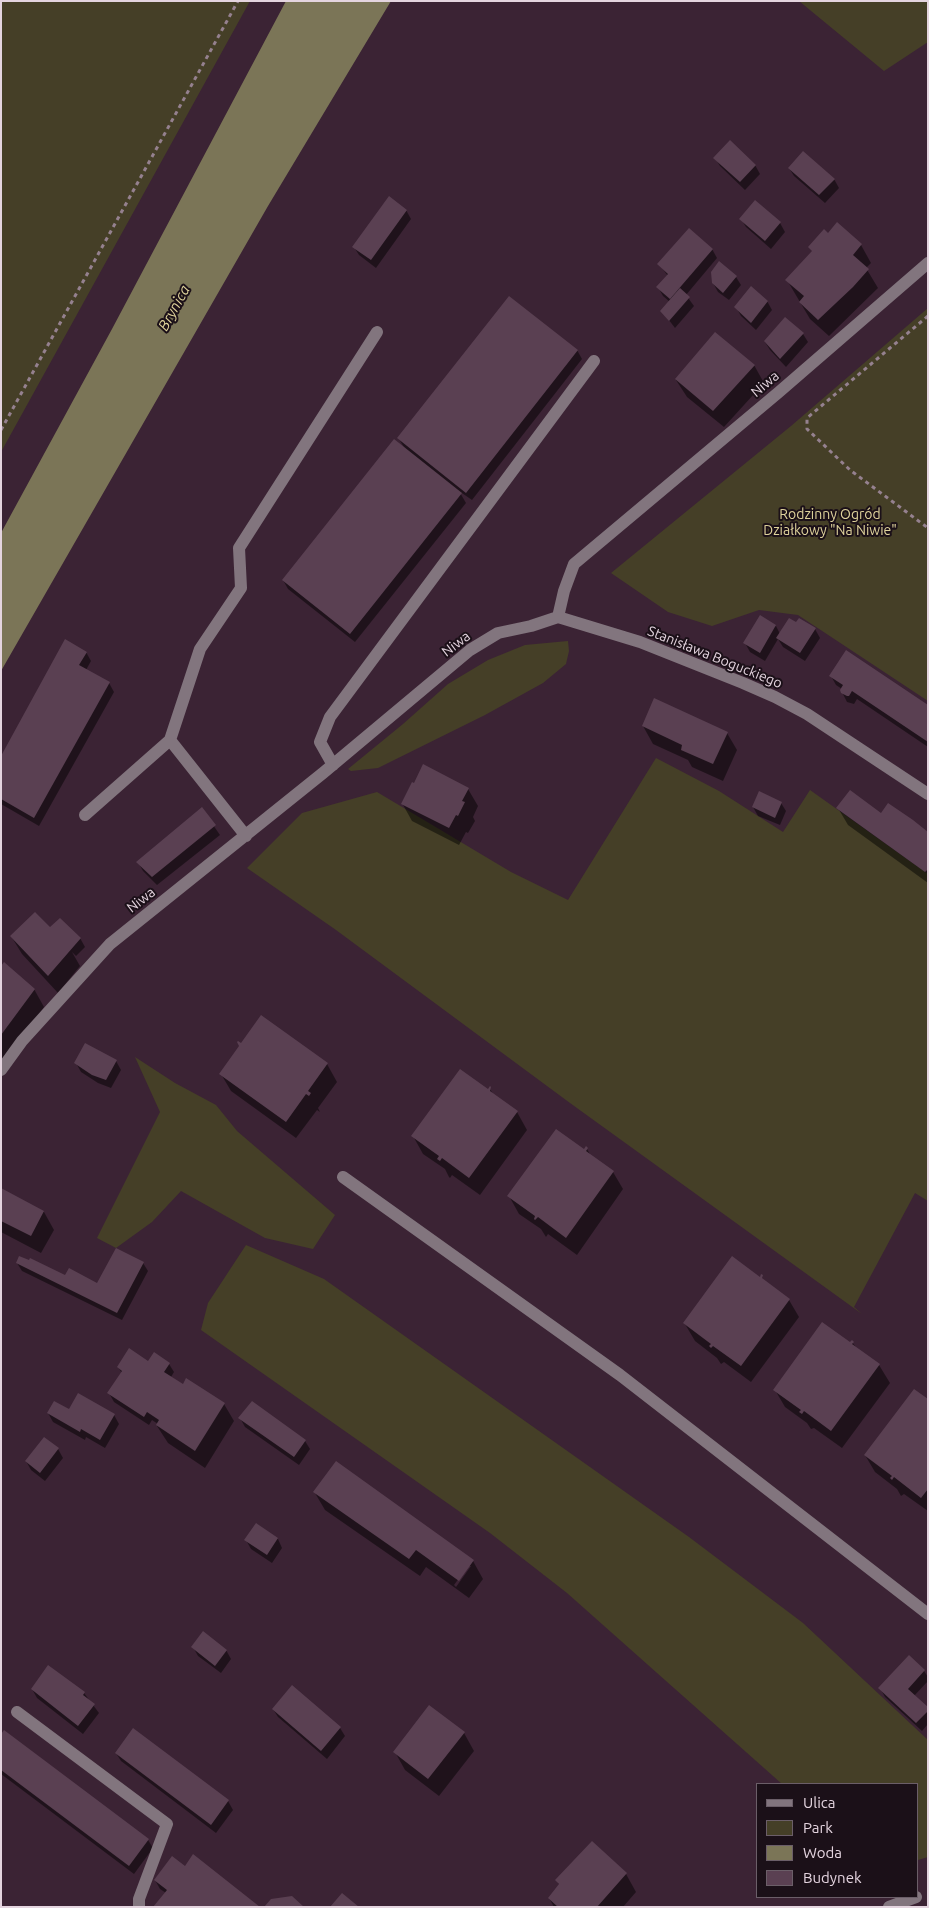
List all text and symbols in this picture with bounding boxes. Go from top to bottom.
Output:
water label: Brynica [154,282,194,334]
street label: Niwa [748,367,782,401]
park label: Rodzinny Ogród Działkowy "Na Niwie" [763,506,897,538]
street label: Stanisława Boguckiego [645,622,785,692]
street label: Niwa [438,628,474,660]
street label: Niwa [123,884,159,916]
legend [756,1783,919,1898]
text: Ulica [803,1794,835,1811]
text: Park [803,1819,833,1836]
text: Woda [803,1844,842,1861]
text: Budynek [803,1869,862,1886]

